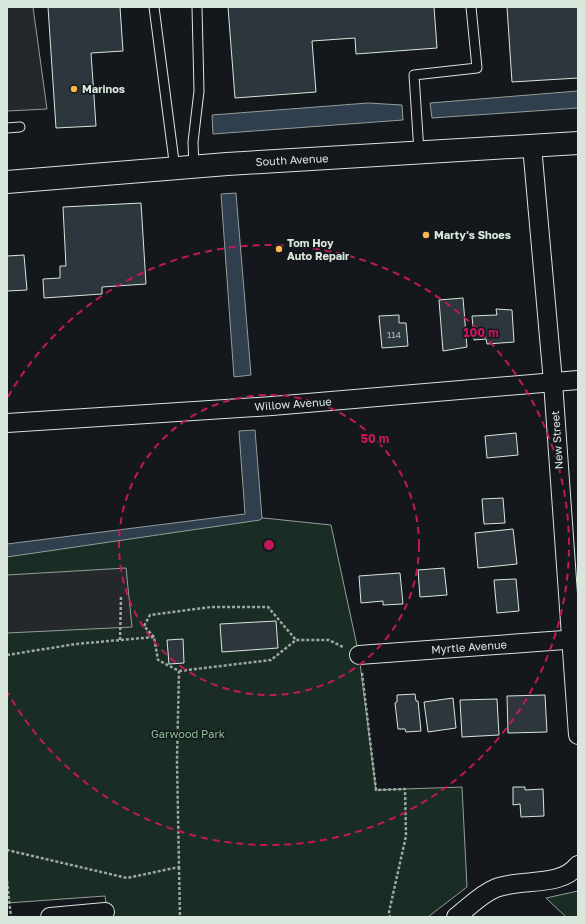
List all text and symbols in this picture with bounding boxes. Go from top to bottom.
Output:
place label: Marinos [82,82,125,95]
marker: Marinos [69,84,79,94]
street label: South Avenue [255,151,329,168]
place label: Marty's Shoes [434,228,511,241]
marker: Marty's Shoes [421,230,431,240]
place label: Tom Hoy Auto Repair [287,236,350,262]
marker: Tom Hoy Auto Repair [274,244,284,254]
text: 100 m [463,325,499,340]
house number: 114 [387,329,402,340]
street label: Willow Avenue [254,394,332,413]
street label: New Street [548,410,565,470]
text: 50 m [361,431,389,446]
centre of rings [262,538,276,552]
street label: Myrtle Avenue [431,637,507,656]
park label: Garwood Park [151,727,225,740]

